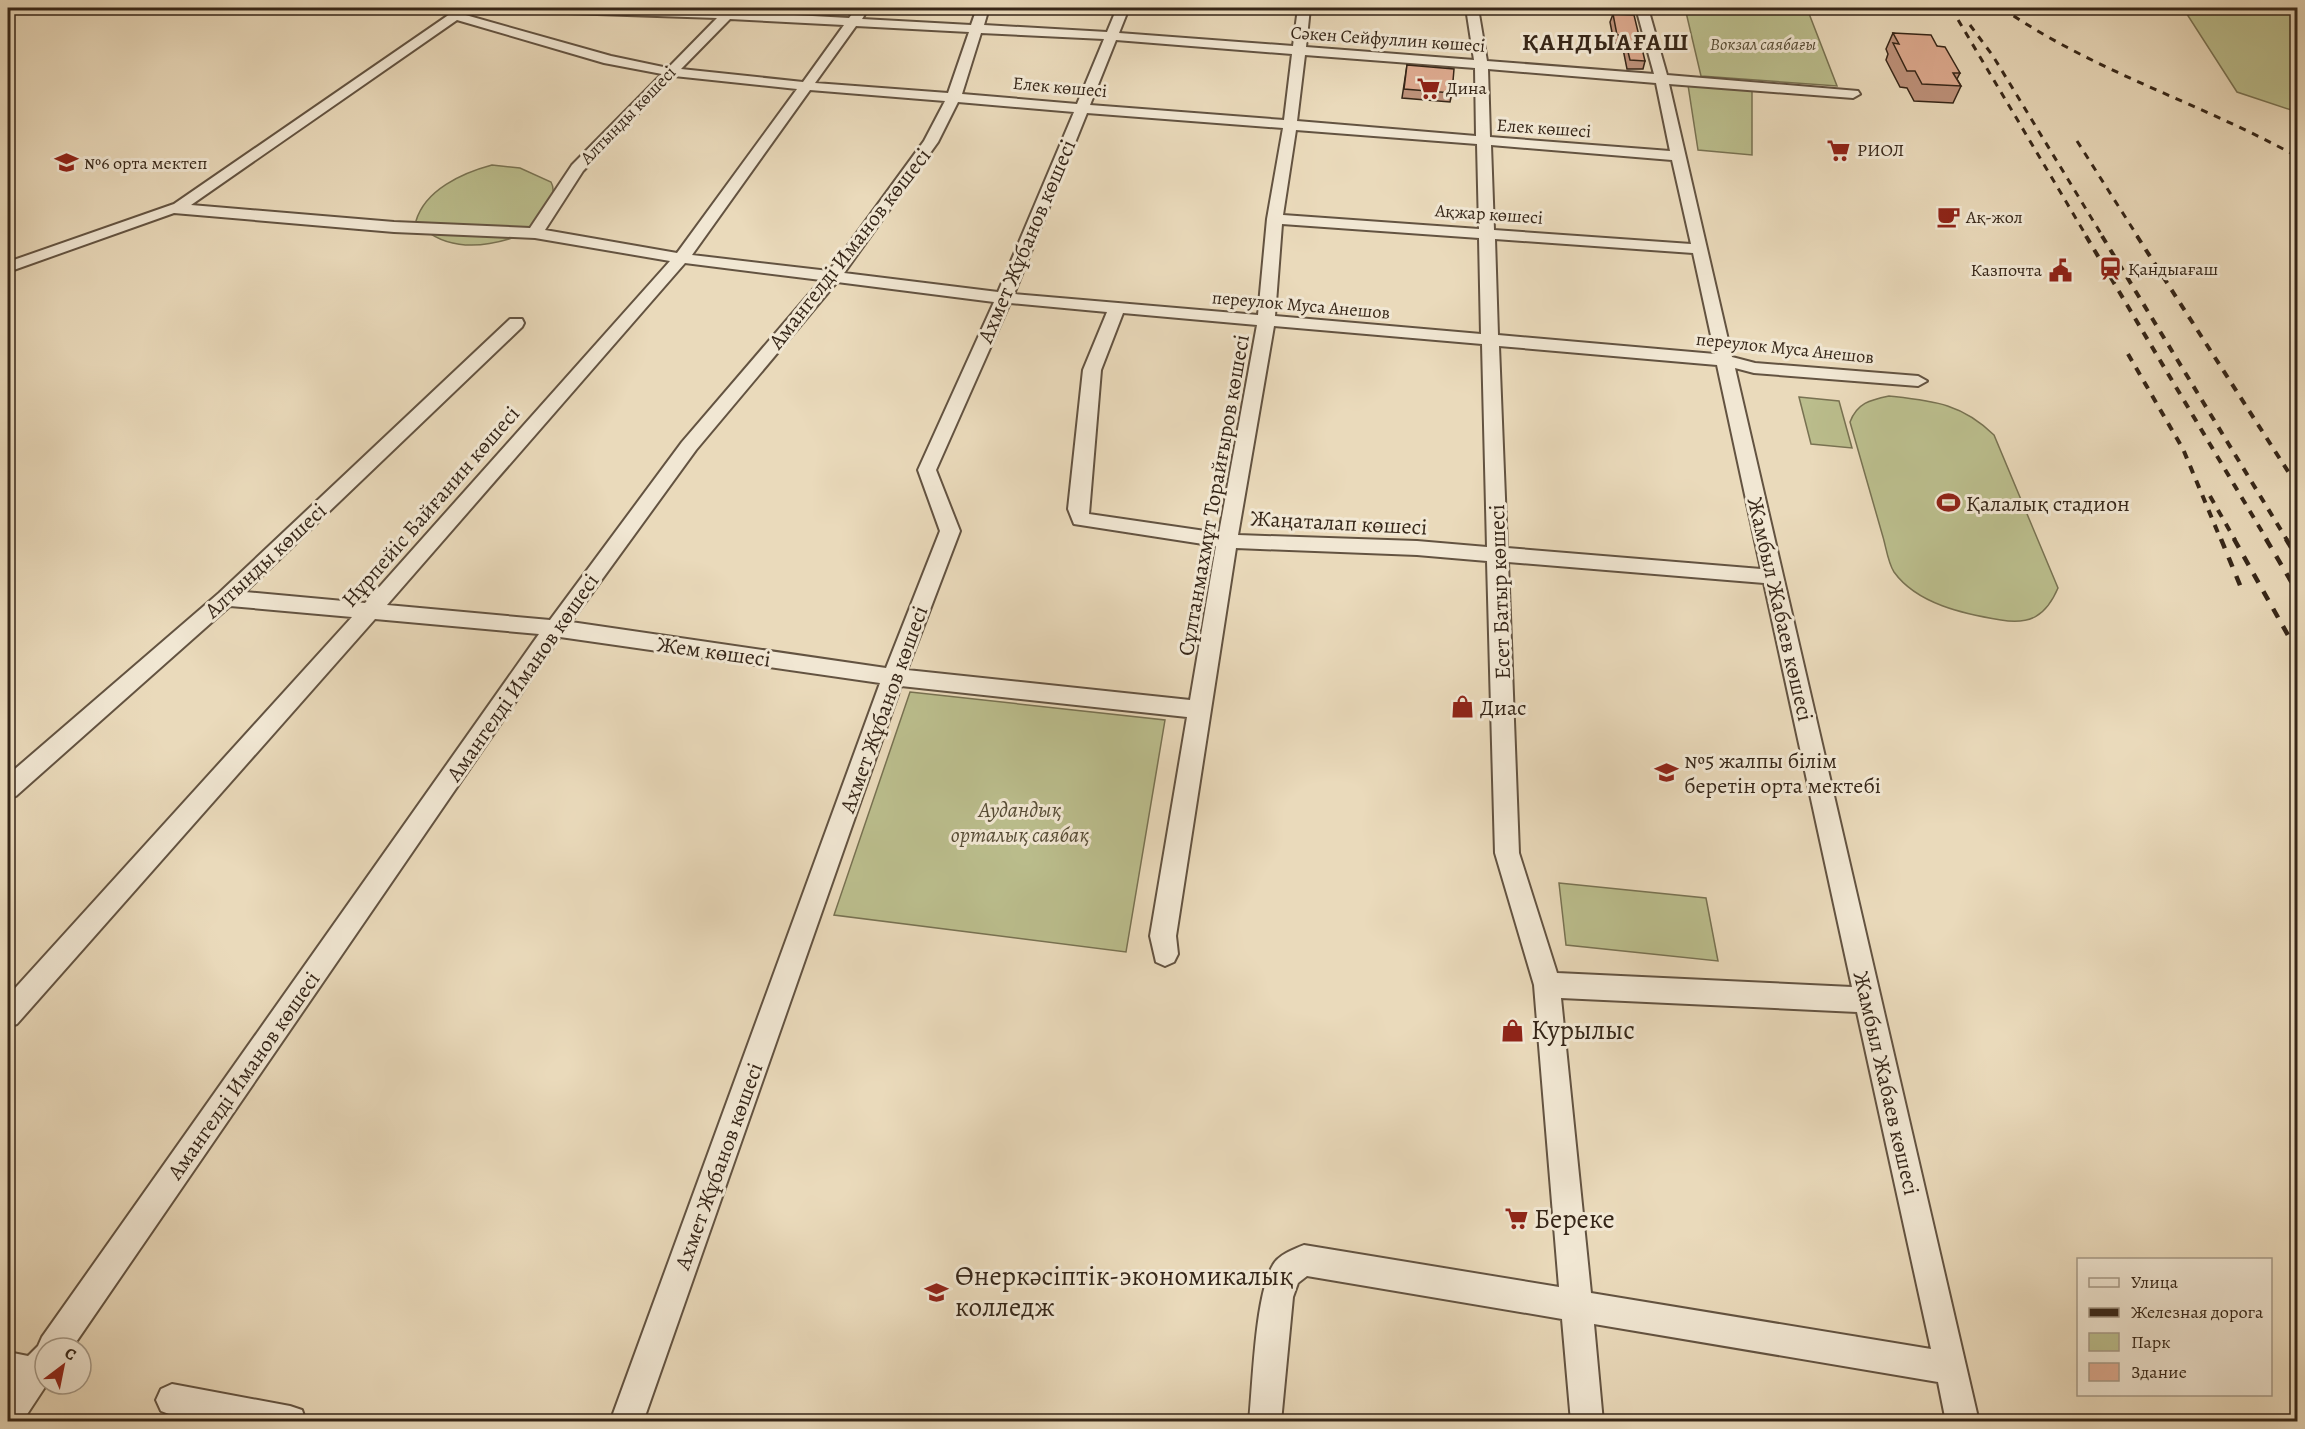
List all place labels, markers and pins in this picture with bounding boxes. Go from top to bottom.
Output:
supermarket icon: Дина [1415,75,1441,101]
place label: Дина [1446,76,1488,100]
supermarket icon: РИОЛ [1826,137,1852,163]
place label: РИОЛ [1857,138,1904,162]
school or university icon: №6 орта мектеп [53,150,79,176]
place label: №6 орта мектеп [84,151,207,175]
cafe icon: Ақ-жол [1935,204,1961,230]
place label: Ақ-жол [1965,205,2023,229]
station icon: Қандыағаш [2097,256,2123,282]
public building icon: Казпочта [2047,257,2073,283]
place label: Қандыағаш [2128,257,2218,281]
place label: Казпочта [1970,258,2043,282]
place label: Қалалық стадион [1966,489,2130,519]
sports icon: Қалалық стадион [1935,490,1961,516]
place label: Диас [1480,693,1527,723]
shop icon: Диас [1449,694,1475,720]
place label: №5 жалпы білім беретін орта мектебі [1684,746,1881,801]
school or university icon: №5 жалпы білім беретін орта мектебі [1653,760,1679,786]
place label: Курылыс [1531,1012,1635,1048]
shop icon: Курылыс [1500,1017,1526,1043]
place label: Береке [1534,1201,1615,1237]
supermarket icon: Береке [1503,1206,1529,1232]
place label: Өнеркәсіптік-экономикалық колледж [955,1258,1293,1325]
school or university icon: Өнеркәсіптік-экономикалық колледж [924,1279,950,1305]

